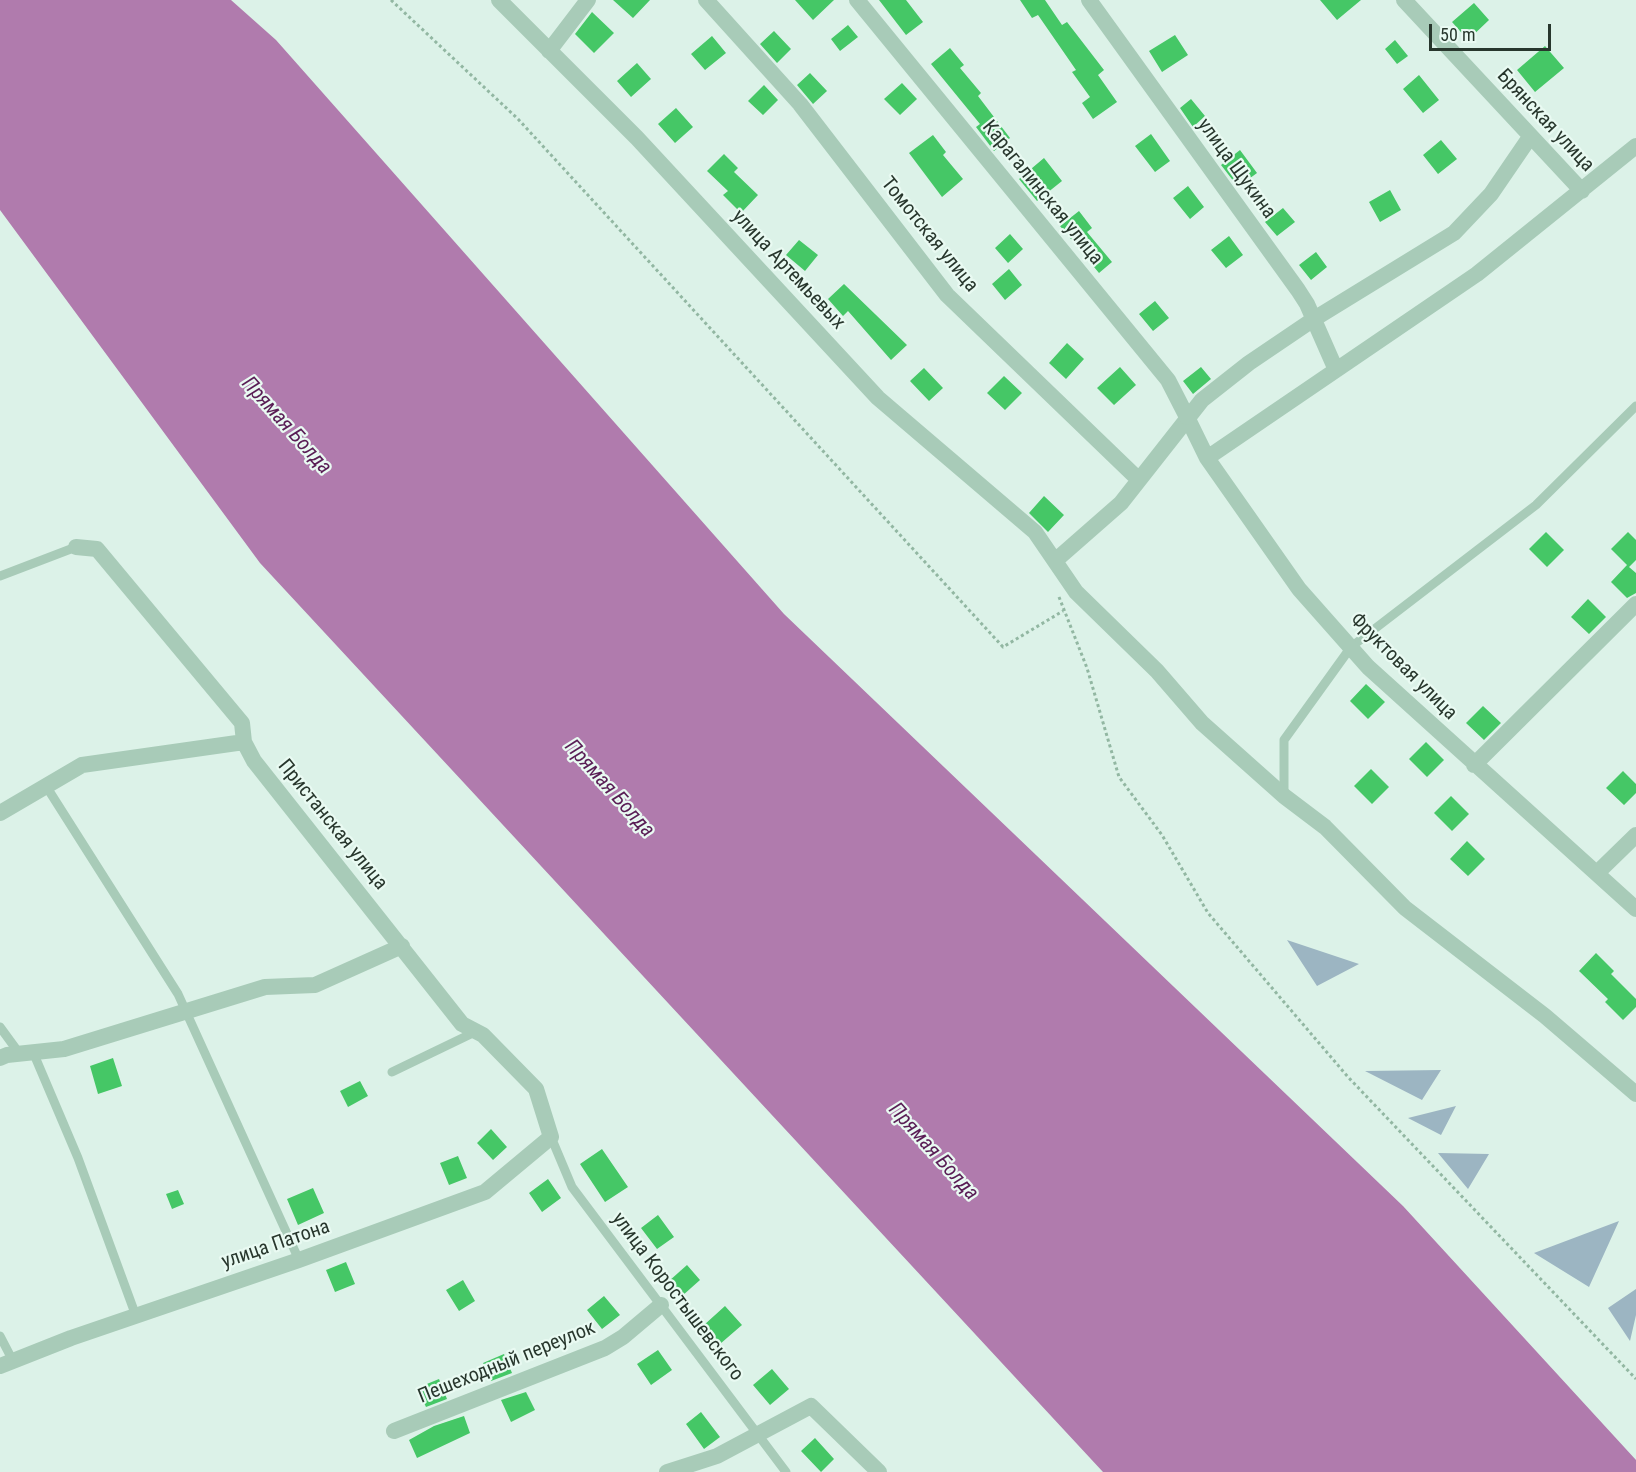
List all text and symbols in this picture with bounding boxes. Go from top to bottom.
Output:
scale bar [1432,12,1554,50]
text: 50 m [1440,24,1475,45]
street label: Брянская улица [1491,65,1599,177]
street label: улица Щукина [1192,114,1280,224]
street label: Карагалинская улица [976,116,1108,270]
street label: Томотская улица [875,173,983,297]
street label: улица Артемьевых [726,205,850,335]
water label: Прямая Болда [236,372,336,480]
street label: Фруктовая улица [1344,608,1462,726]
water label: Прямая Болда [559,735,659,843]
street label: Пристанская улица [272,755,392,895]
water label: Прямая Болда [883,1098,983,1206]
street label: улица Коростышевского [606,1208,748,1386]
street label: улица Патона [219,1215,333,1275]
street label: Пешеходный переулок [415,1316,599,1410]

